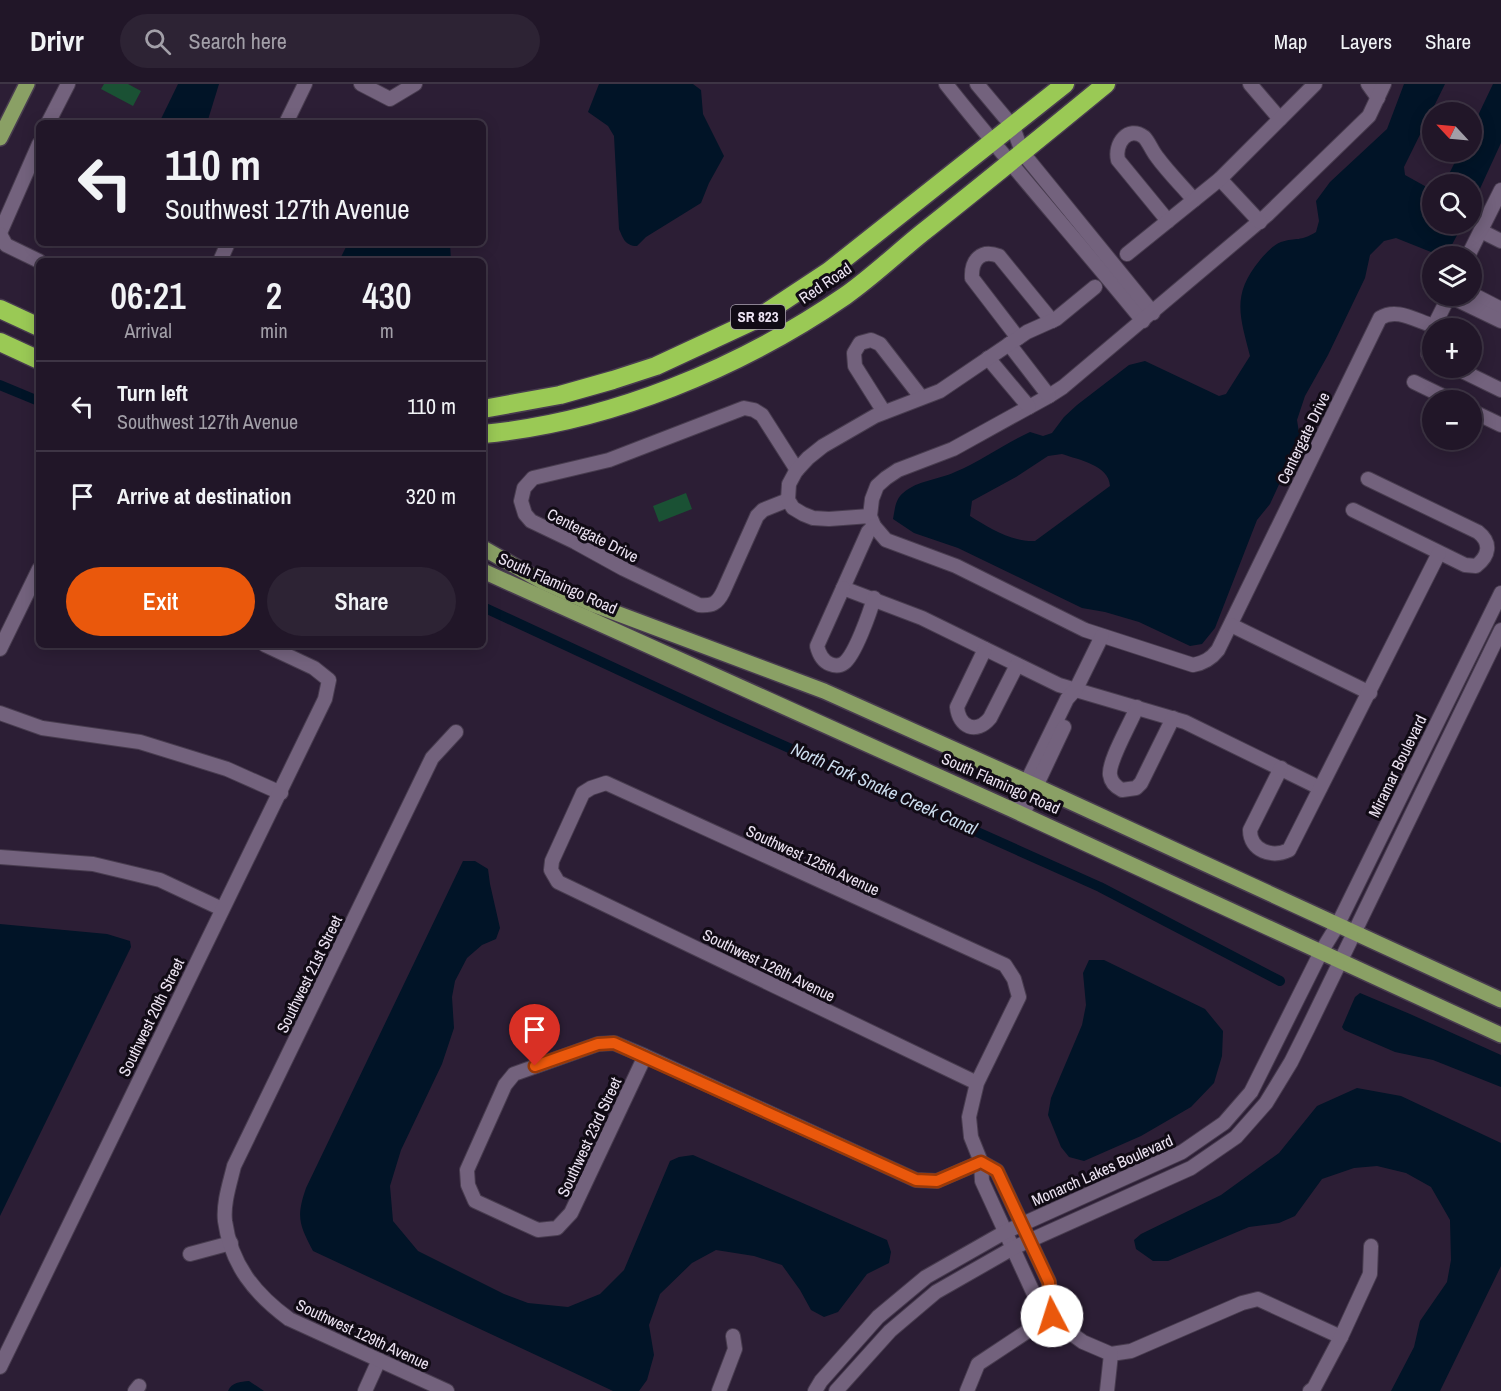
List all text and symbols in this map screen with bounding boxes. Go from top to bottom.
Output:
search box [120,14,540,68]
text: Drivr [30,22,84,60]
icon: search [141,25,174,58]
text: Search here [189,26,287,56]
text: Map [1274,27,1307,56]
text: Layers [1340,27,1392,56]
text: Share [1425,27,1471,56]
north arrow [1422,102,1482,162]
map controls [1422,102,1482,450]
text: 110 m [165,137,261,193]
icon: left [66,144,144,222]
button: search [1422,174,1482,234]
text: Southwest 127th Avenue [165,191,410,227]
button: layers [1422,246,1482,306]
street label: Red Road [794,257,856,309]
text: 06:21 [111,272,186,320]
text: 2 [266,272,282,320]
text: 430 [362,272,411,320]
road number: SR 823 [731,305,785,329]
text: Arrival [124,317,172,344]
text: min [260,317,288,344]
text: m [380,317,394,344]
button: + [1422,318,1482,378]
text: Turn left [117,378,188,408]
street label: Centergate Drive [1271,388,1335,488]
icon: left [66,390,99,423]
button: − [1422,390,1482,450]
text: 110 m [407,391,456,421]
text: Southwest 127th Avenue [117,408,298,435]
icon: arrive [66,480,99,513]
text: Arrive at destination [117,481,291,511]
text: 320 m [406,481,456,511]
street label: Centergate Drive [543,503,643,567]
street label: South Flamingo Road [495,547,621,619]
button: Exit [66,567,255,636]
button: Share [267,567,456,636]
street label: Miramar Boulevard [1363,711,1431,821]
water label: North Fork Snake Creek Canal [787,736,982,841]
street label: South Flamingo Road [938,747,1064,819]
street label: Southwest 125th Avenue [743,819,883,901]
street label: Southwest 21st Street [271,911,347,1037]
street label: Southwest 126th Avenue [699,923,839,1007]
street label: Southwest 20th Street [113,954,189,1080]
pin [509,1004,560,1066]
icon: arrive [518,1013,551,1046]
street label: Southwest 23rd Street [552,1073,627,1200]
street label: Monarch Lakes Boulevard [1028,1129,1176,1211]
position arrow [1020,1284,1084,1348]
street label: Southwest 129th Avenue [293,1293,433,1375]

